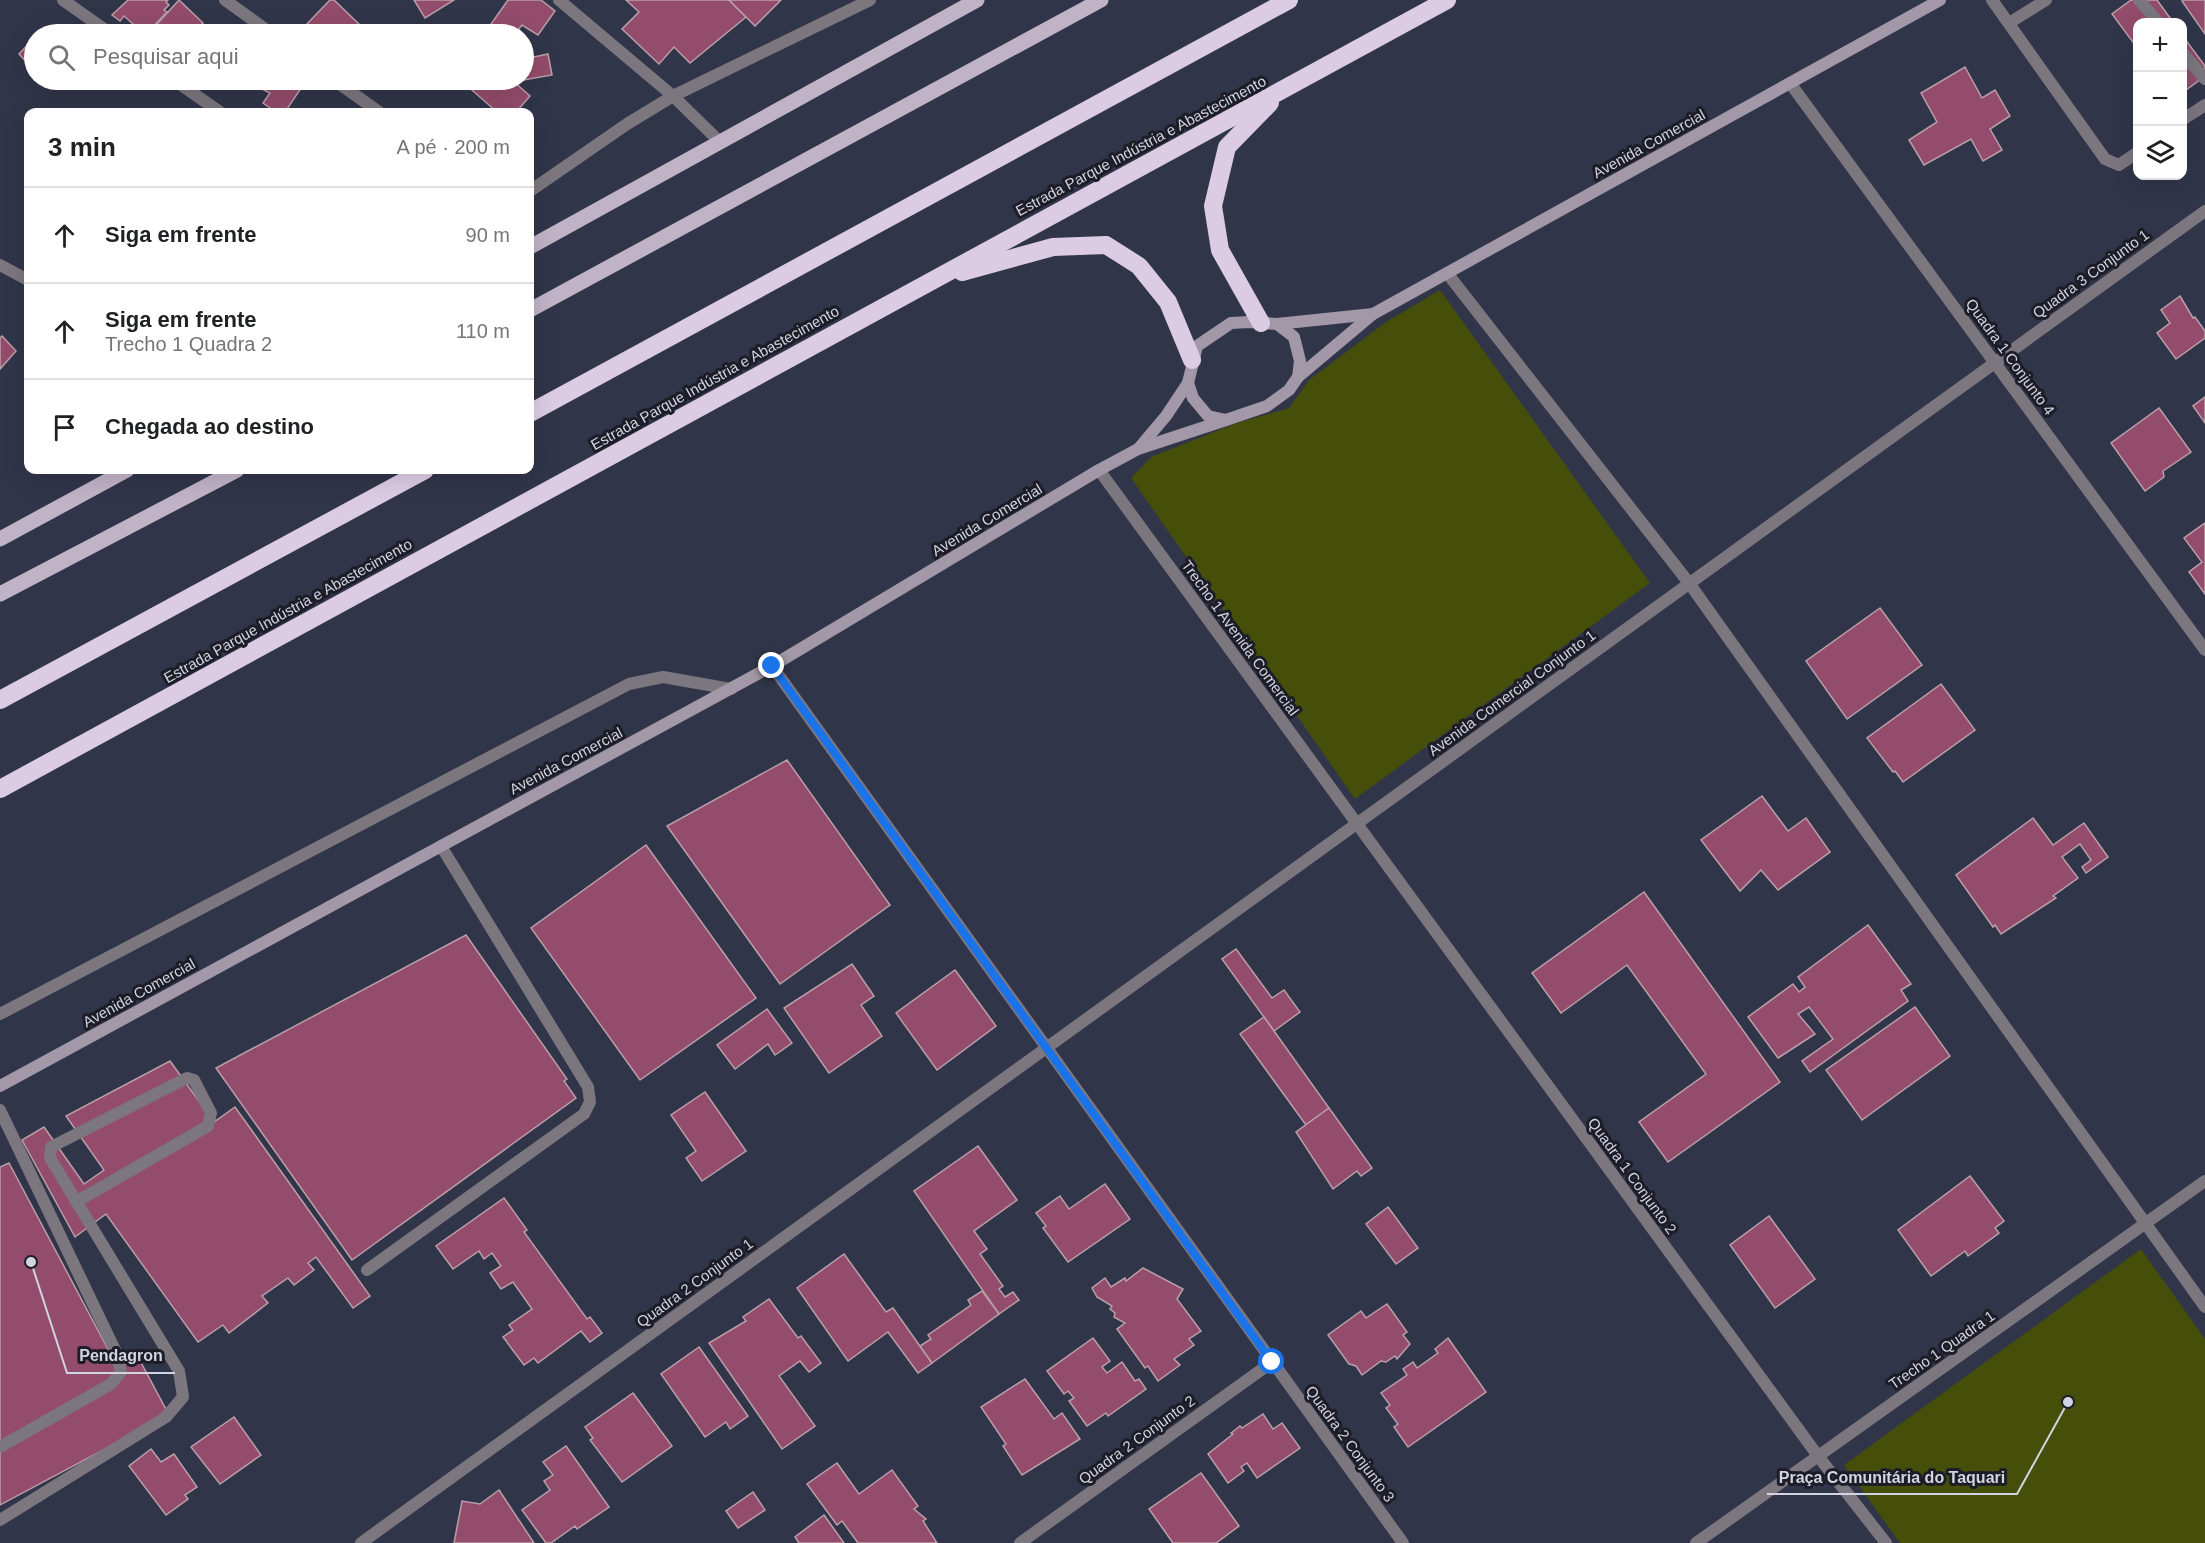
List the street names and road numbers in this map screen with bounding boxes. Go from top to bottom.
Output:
street label: Estrada Parque Indústria e Abastecimento [1013,72,1269,219]
street label: Avenida Comercial [1590,106,1708,181]
street label: Quadra 3 Conjunto 1 [2029,226,2152,321]
street label: Quadra 1 Conjunto 4 [1963,295,2058,418]
street label: Estrada Parque Indústria e Abastecimento [588,302,842,453]
street label: Avenida Comercial [929,480,1045,559]
street label: Estrada Parque Indústria e Abastecimento [161,535,415,686]
street label: Trecho 1 Avenida Comercial [1178,557,1302,719]
street label: Avenida Comercial Conjunto 1 [1425,626,1599,759]
street label: Avenida Comercial [506,724,625,798]
street label: Avenida Comercial [80,955,198,1030]
street label: Quadra 1 Conjunto 2 [1585,1114,1680,1237]
street label: Quadra 2 Conjunto 1 [633,1235,756,1330]
street label: Trecho 1 Quadra 1 [1885,1307,1998,1393]
street label: Quadra 2 Conjunto 3 [1303,1382,1398,1505]
street label: Quadra 2 Conjunto 2 [1075,1392,1198,1487]

